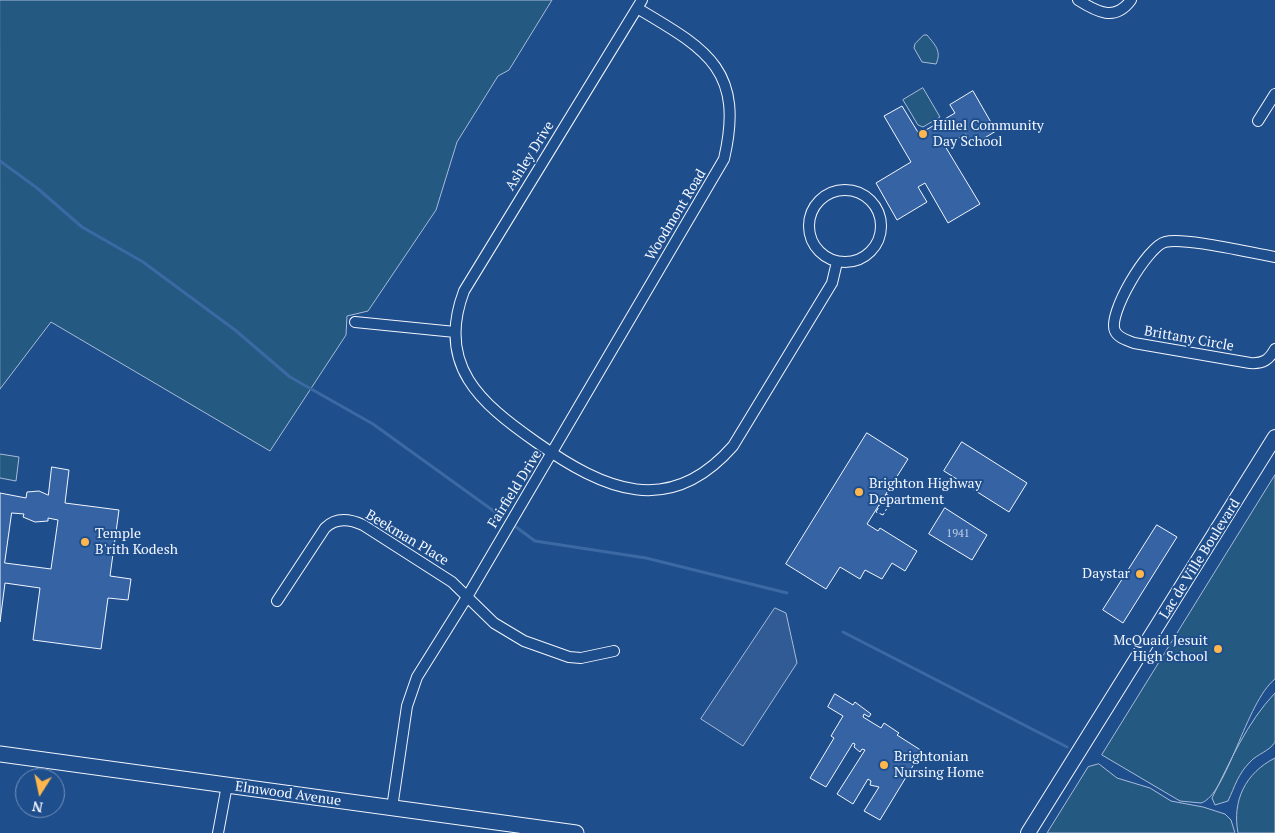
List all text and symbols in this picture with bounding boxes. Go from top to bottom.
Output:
street label: Ashley Drive [502,118,558,194]
place label: Hillel Community Day School [933,118,1044,150]
marker: Hillel Community Day School [917,128,929,140]
street label: Woodmont Road [642,166,710,264]
street label: Brittany Circle [1143,323,1235,355]
street label: Fairfield Drive [484,447,546,531]
place label: Brighton Highway Department [869,476,982,508]
marker: Brighton Highway Department [853,486,865,498]
street label: Lac de Ville Boulevard [1156,496,1244,622]
street label: Beekman Place [363,507,451,569]
place label: Temple B'rith Kodesh [95,526,178,558]
house number: 1941 [946,527,970,541]
marker: Temple B'rith Kodesh [79,536,91,548]
place label: Daystar [1082,566,1130,582]
marker: Daystar [1134,568,1146,580]
place label: McQuaid Jesuit High School [1113,633,1208,666]
marker: McQuaid Jesuit High School [1212,643,1224,655]
place label: Brightonian Nursing Home [894,749,984,782]
marker: Brightonian Nursing Home [878,759,890,771]
north arrow [15,768,65,818]
street label: Elmwood Avenue [234,778,342,810]
text: N [31,797,44,818]

